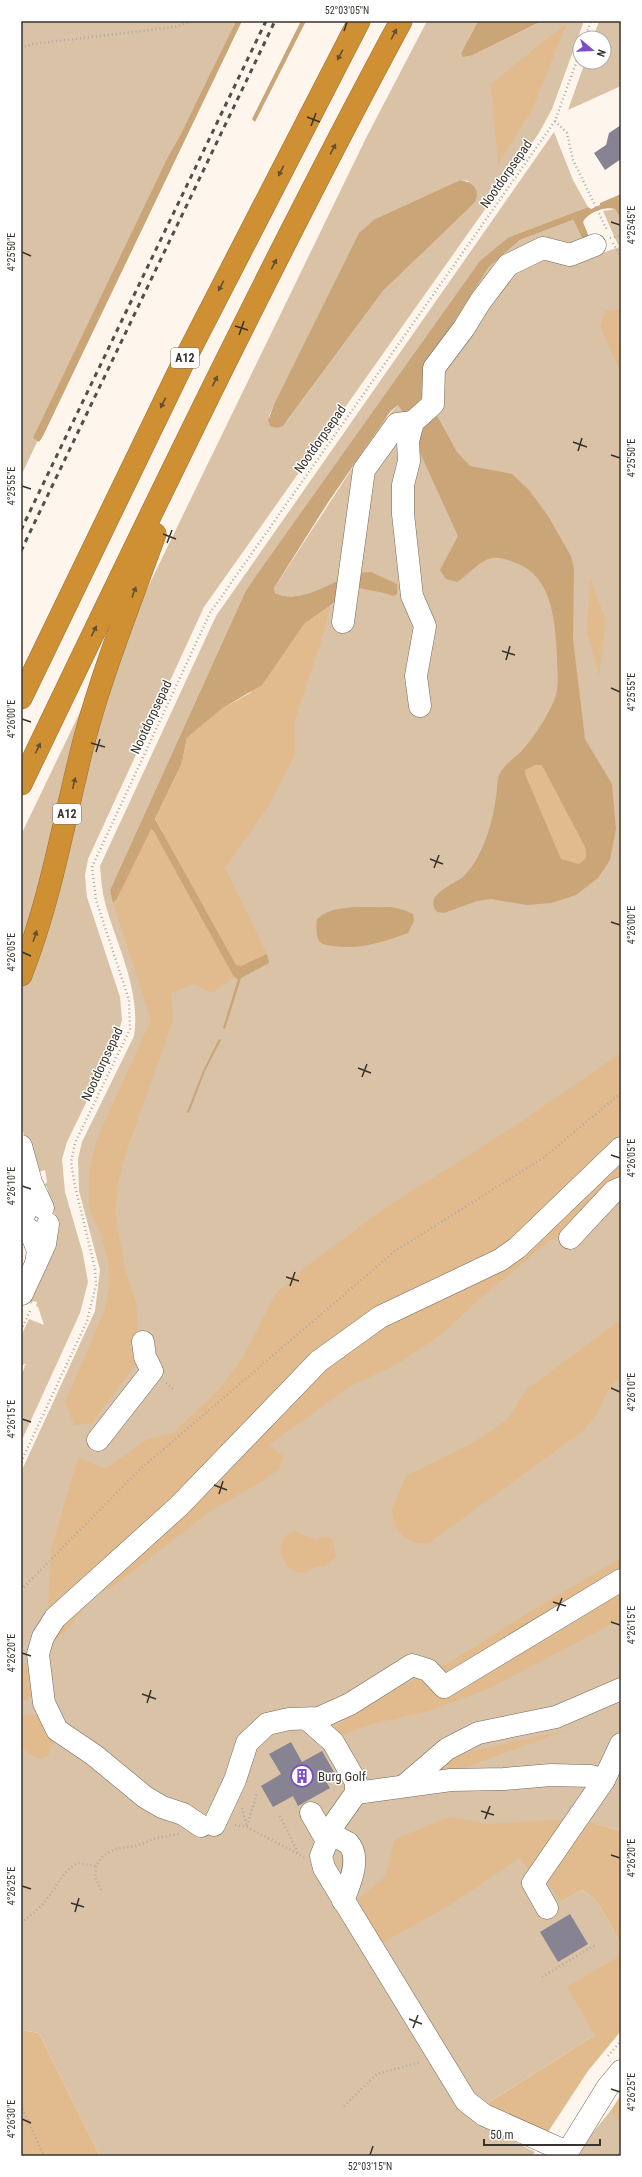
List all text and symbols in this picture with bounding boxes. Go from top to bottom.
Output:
text: 52°03'05"N [325,5,369,16]
one-way arrow [390,28,397,40]
north arrow [572,30,612,70]
text: N [594,48,608,59]
one-way arrow [337,50,344,61]
street label: Nootdorpsepad [477,137,535,211]
one-way arrow [330,143,336,155]
one-way arrow [277,165,284,177]
text: 4°25'45"E [626,206,637,244]
text: 4°25'50"E [6,233,17,271]
one-way arrow [271,259,277,270]
one-way arrow [218,281,224,292]
road number: A12 [171,348,199,368]
one-way arrow [212,375,218,386]
one-way arrow [160,397,166,409]
street label: Nootdorpsepad [291,402,349,476]
text: 4°25'50"E [626,439,637,477]
text: 4°25'55"E [6,467,17,505]
one-way arrow [131,585,137,597]
one-way arrow [91,626,97,637]
text: 4°25'55"E [626,673,637,711]
street label: Nootdorpsepad [127,678,175,756]
text: 4°26'00"E [6,700,17,738]
one-way arrow [35,743,41,754]
one-way arrow [72,777,78,789]
road number: A12 [53,804,81,824]
text: 4°26'00"E [626,906,637,944]
one-way arrow [33,930,39,942]
text: 4°26'05"E [6,933,17,971]
street label: Nootdorpsepad [78,1025,126,1103]
text: 4°26'05"E [626,1139,637,1177]
text: 4°26'10"E [6,1167,17,1205]
text: 4°26'10"E [626,1373,637,1411]
text: 4°26'15"E [6,1400,17,1438]
text: 4°26'15"E [626,1606,637,1644]
text: 4°26'20"E [6,1634,17,1672]
building icon: Burg Golf [289,1763,315,1789]
place label: Burg Golf [318,1769,366,1784]
text: 4°26'20"E [626,1839,637,1877]
text: 4°26'25"E [6,1867,17,1905]
text: 4°26'25"E [626,2073,637,2111]
text: 4°26'30"E [6,2100,17,2138]
scale bar [484,2121,600,2147]
text: 50 m [490,2128,514,2142]
text: 52°03'15"N [348,2161,392,2172]

